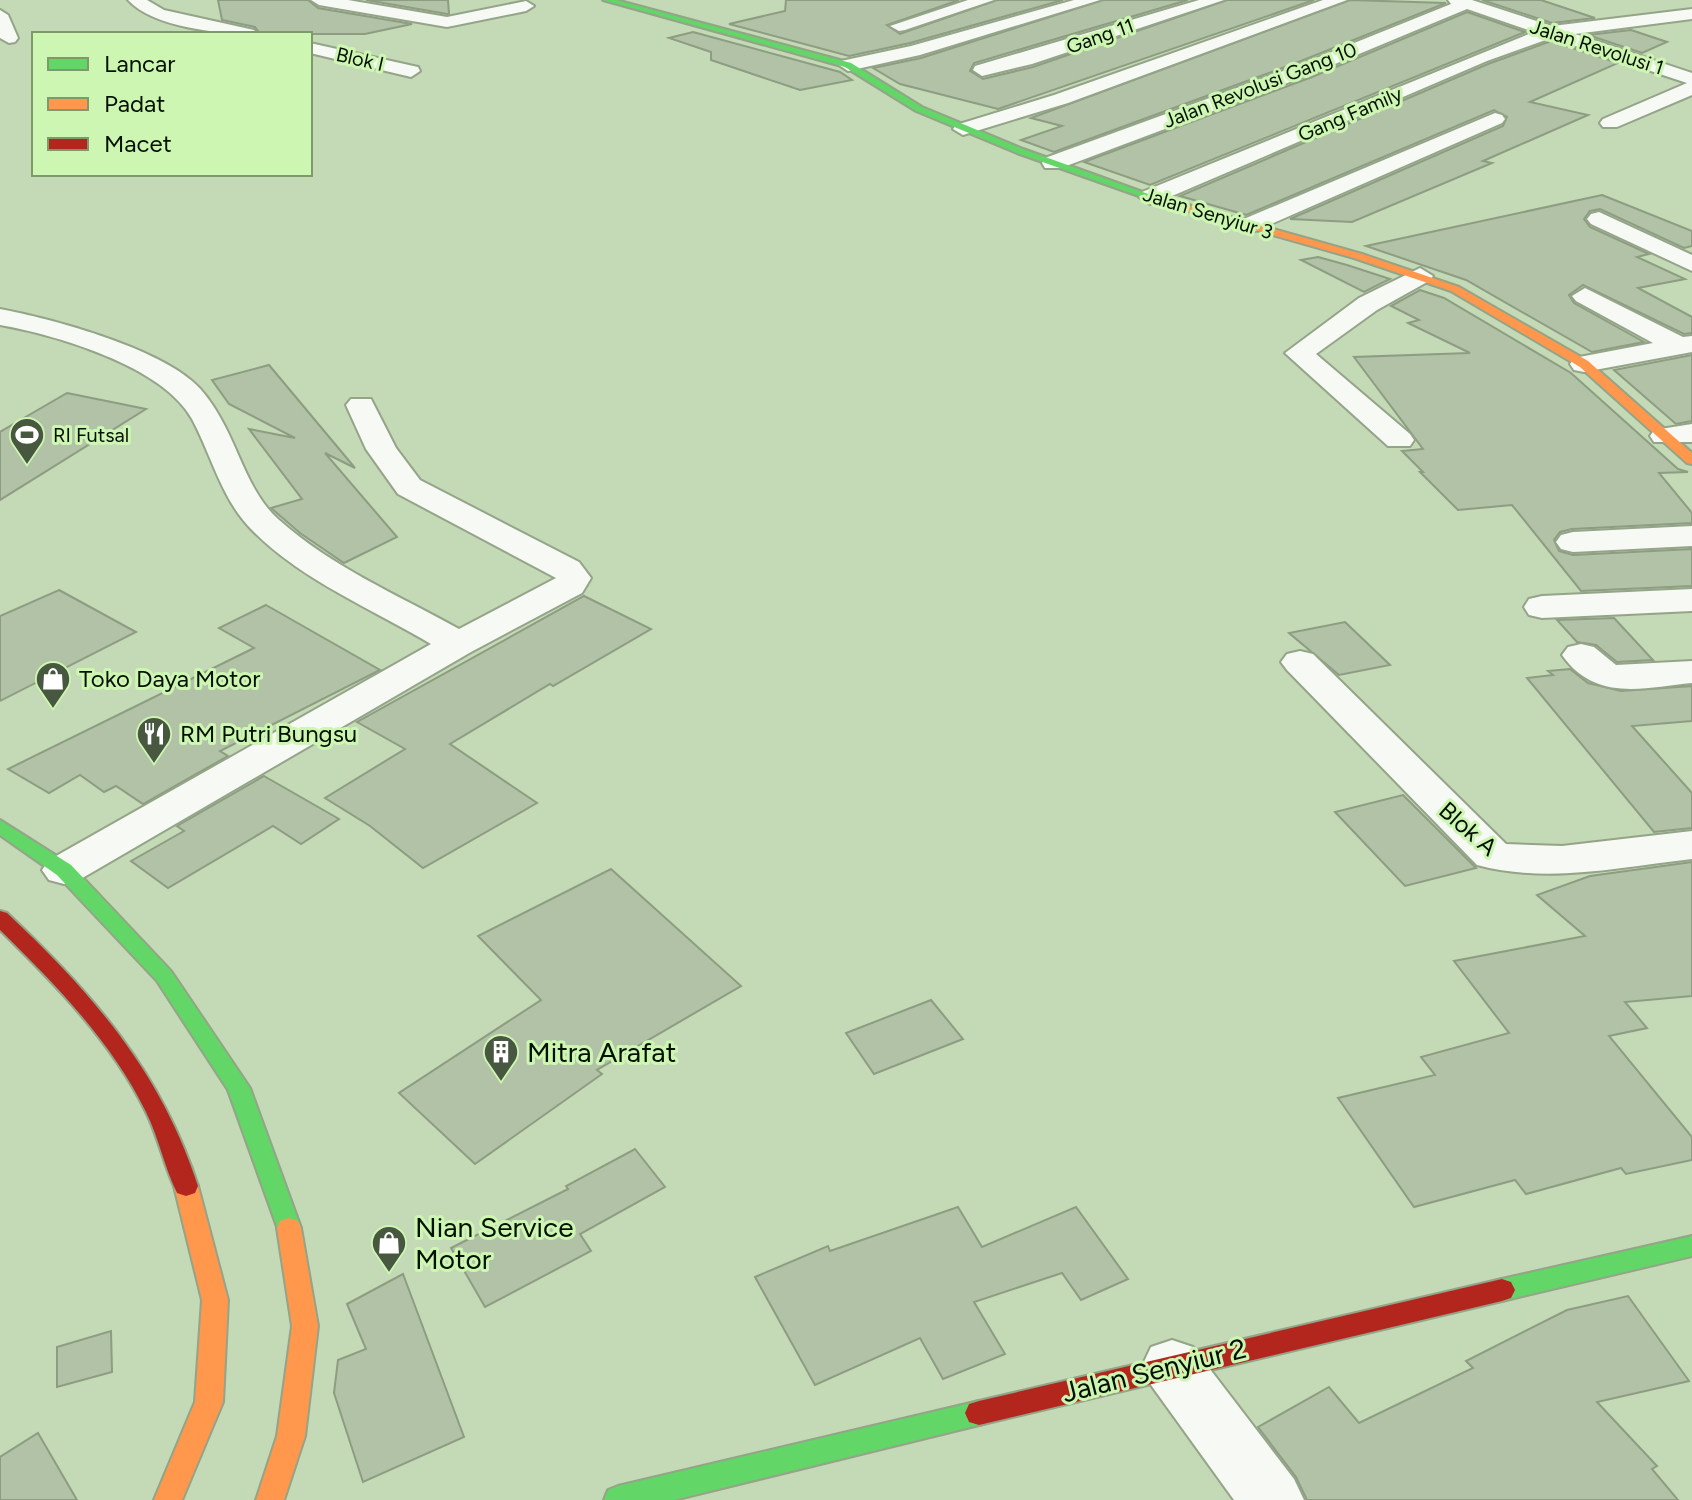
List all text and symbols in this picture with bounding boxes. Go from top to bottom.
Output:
street label: Gang 11 [1063,13,1137,59]
street label: Jalan Revolusi 1 [1527,14,1667,80]
legend [32,32,312,176]
street label: Jalan Revolusi Gang 10 [1160,37,1360,133]
street label: Blok I [334,42,386,76]
text: Lancar [104,49,175,78]
street label: Gang Family [1294,81,1406,147]
text: Padat [104,89,165,118]
text: Macet [104,129,172,158]
street label: Jalan Senyiur 3 [1140,182,1276,244]
sports icon: RI Futsal [8,416,46,466]
place label: RI Futsal [53,423,129,447]
shop icon: Toko Daya Motor [34,660,72,710]
place label: Toko Daya Motor [79,664,260,693]
restaurant icon: RM Putri Bungsu [135,715,173,765]
place label: RM Putri Bungsu [180,719,357,748]
street label: Blok A [1433,795,1504,862]
building icon: Mitra Arafat [482,1033,520,1083]
place label: Mitra Arafat [527,1035,676,1069]
place label: Nian Service Motor [415,1210,573,1276]
shop icon: Nian Service Motor [370,1224,408,1274]
street label: Jalan Senyiur 2 [1058,1331,1250,1409]

